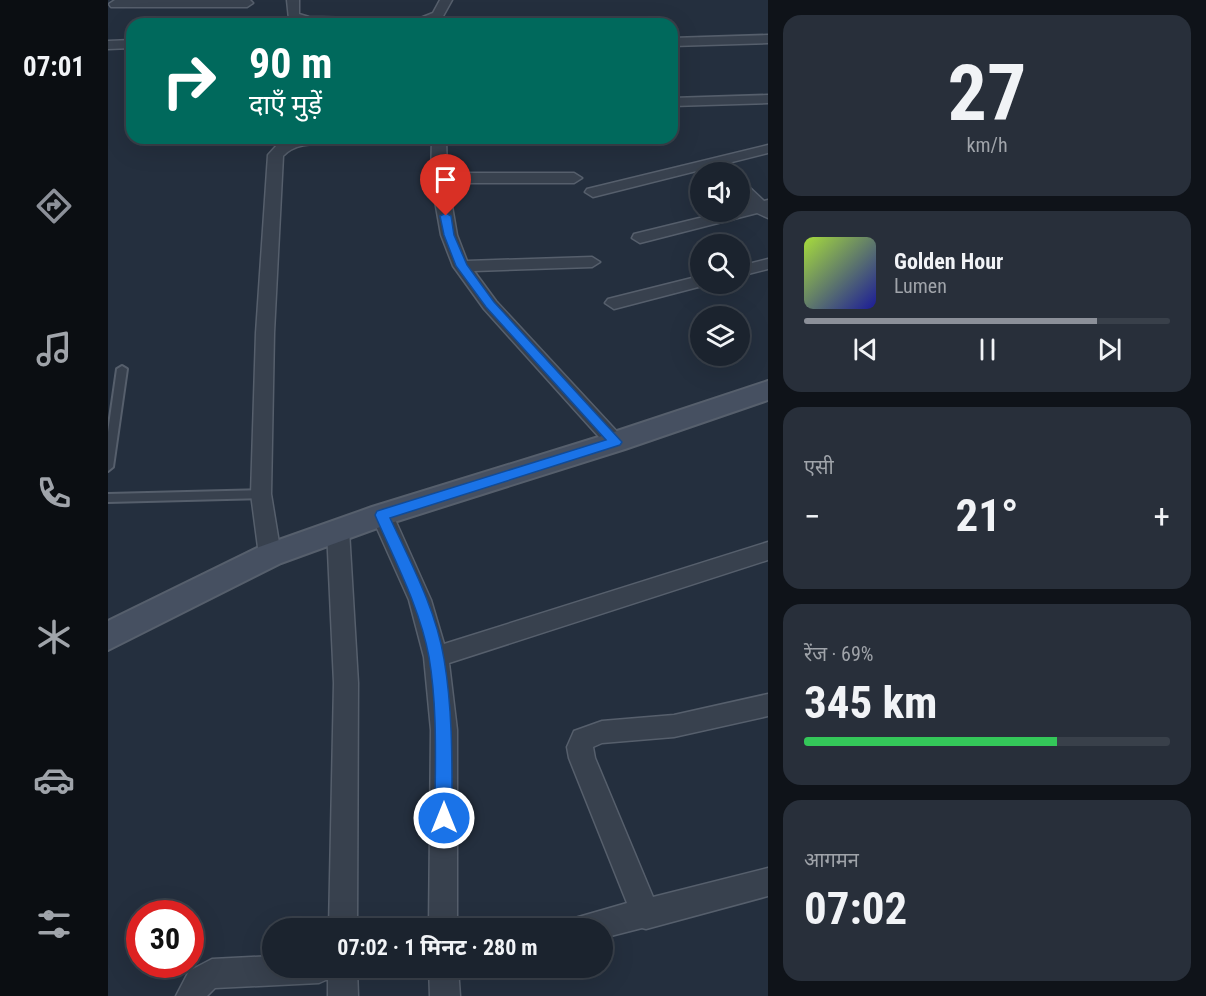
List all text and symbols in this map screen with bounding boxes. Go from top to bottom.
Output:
text: 90 m [249,39,332,88]
icon: right [150,42,228,120]
text: 27 [948,48,1026,139]
text: 07:01 [23,51,85,83]
text: दाएँ मुड़ें [249,89,322,121]
text: km/h [966,133,1008,157]
pin [420,154,471,216]
map controls [690,162,750,366]
button: sound [690,162,750,222]
icon: arrive [429,163,462,196]
icon: directions [33,185,75,227]
button: search [690,234,750,294]
text: Golden Hour [894,249,1003,274]
text: Lumen [894,274,947,298]
button: layers [690,306,750,366]
icon: music [33,328,75,370]
icon: previous [849,333,882,366]
icon: pause [971,333,1004,366]
icon: next [1093,333,1126,366]
text: एसी [804,455,834,479]
icon: phone [33,472,75,514]
text: 21° [956,489,1019,542]
text: − [804,497,821,536]
text: + [1154,497,1170,536]
icon: climate [33,616,75,658]
text: रेंज · 69% [804,642,873,666]
text: 345 km [804,676,937,729]
icon: car [33,759,75,801]
position arrow [412,786,476,850]
text: आगमन [804,848,859,872]
text: 07:02 [804,882,907,935]
speed limit sign: 30 [126,900,204,978]
icon: filters [33,903,75,945]
text: 07:02 · 1 मिनट · 280 m [337,935,538,960]

